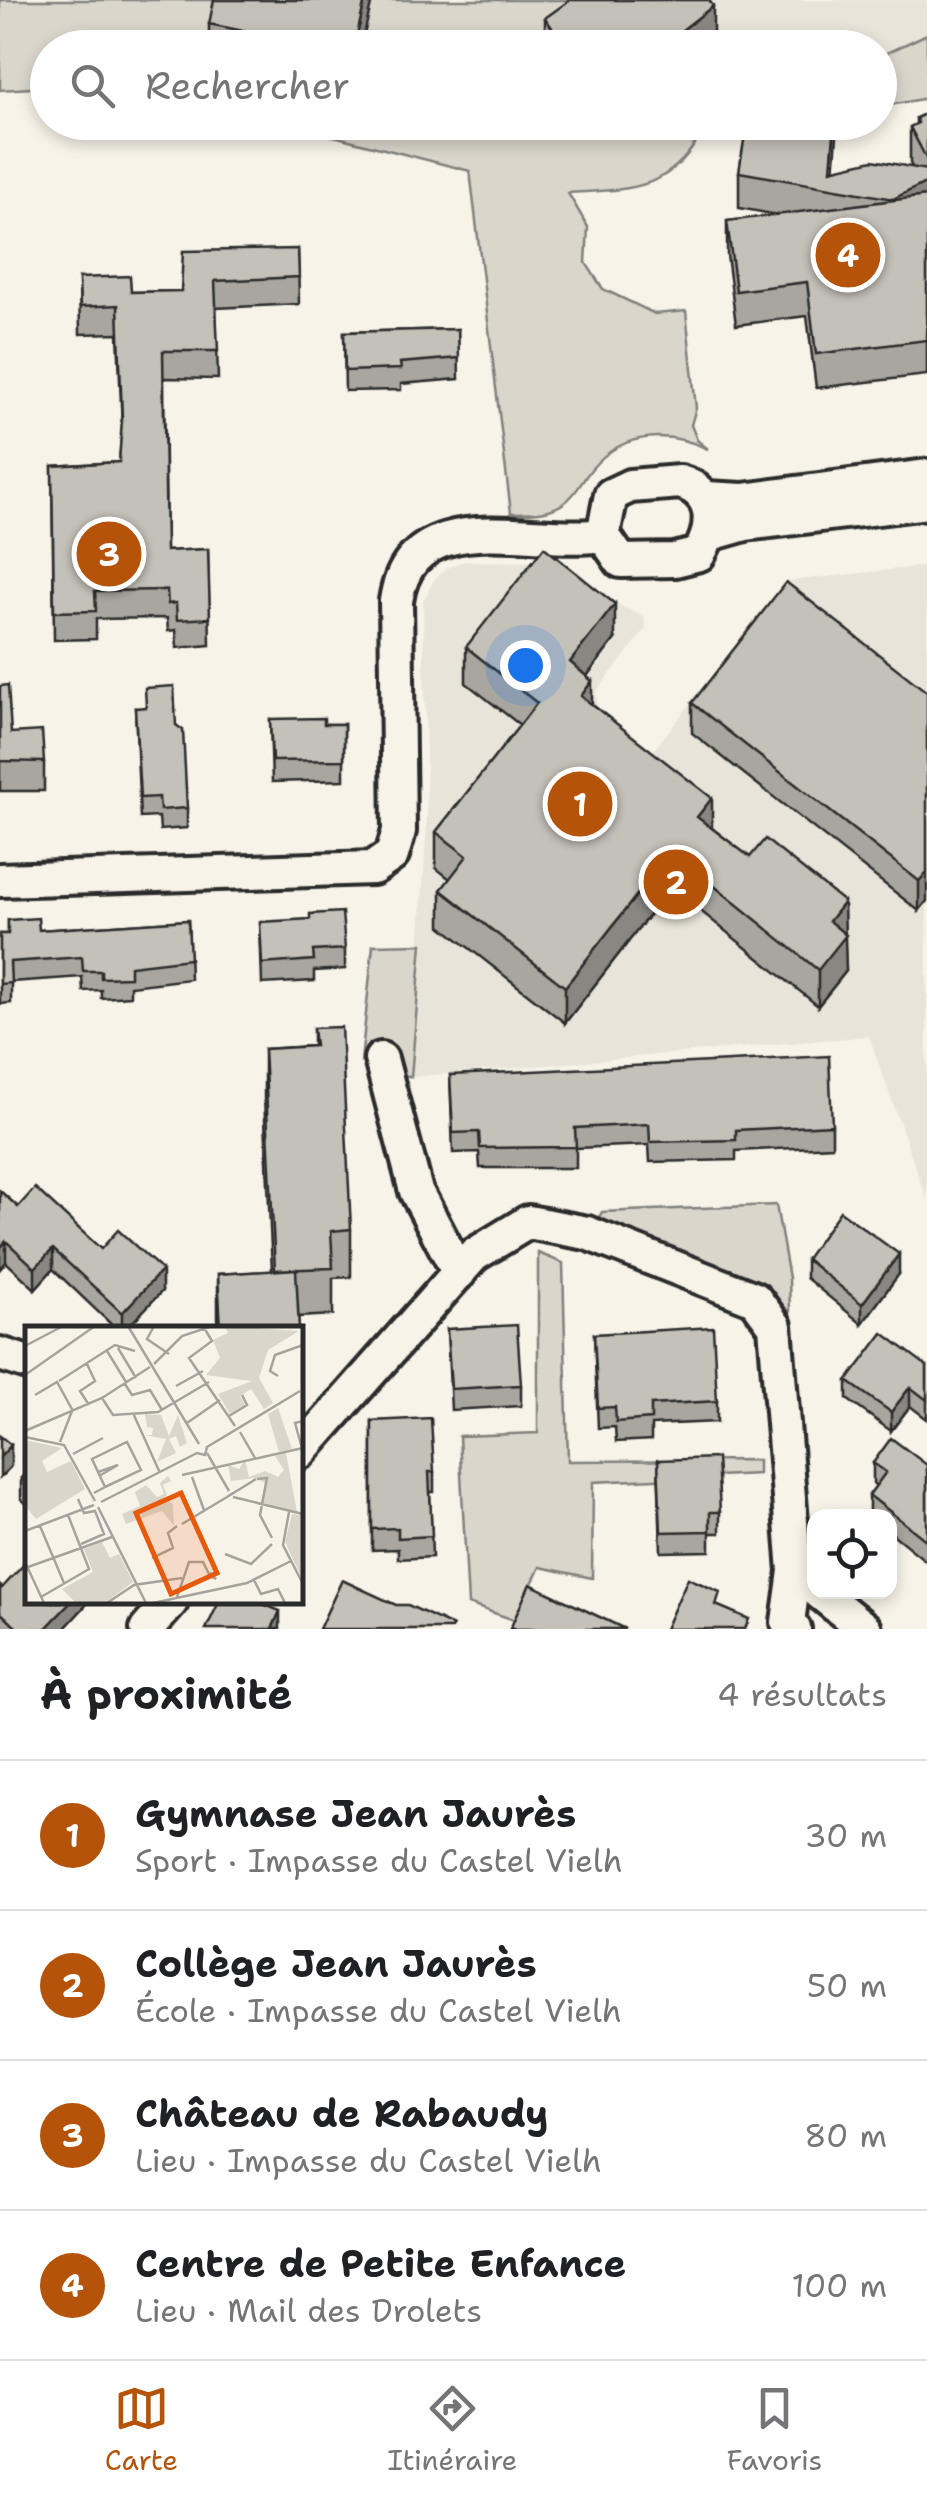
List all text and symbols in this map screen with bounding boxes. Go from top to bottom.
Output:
search box [30,30,897,140]
icon: search [65,58,120,113]
text: Rechercher [145,60,350,111]
pin: 4 [816,218,880,292]
pin: 3 [76,516,142,592]
your location [500,640,551,691]
pin: 1 [548,766,612,842]
pin: 2 [644,844,708,920]
inset map [25,1326,302,1604]
map controls [807,1509,897,1599]
button: locate [807,1509,897,1599]
text: À proximité [40,1666,293,1722]
text: 4 résultats [717,1673,887,1716]
text: Gymnase Jean Jaurès [135,1788,576,1839]
text: 1 [65,1814,80,1857]
text: 30 m [804,1814,887,1857]
text: Sport · Impasse du Castel Vielh [135,1839,623,1882]
text: Collège Jean Jaurès [135,1938,537,1989]
text: 2 [61,1964,84,2007]
text: 50 m [807,1964,887,2007]
text: École · Impasse du Castel Vielh [135,1989,622,2032]
text: Château de Rabaudy [135,2088,549,2139]
text: 3 [61,2114,84,2157]
text: 80 m [804,2114,887,2157]
text: Lieu · Impasse du Castel Vielh [135,2139,602,2182]
text: Centre de Petite Enfance [135,2238,626,2289]
text: 4 [61,2264,84,2307]
text: 100 m [791,2264,887,2307]
text: Lieu · Mail des Drolets [135,2289,482,2332]
tab: Carte [105,2381,178,2479]
tab: Itinéraire [387,2381,517,2479]
tab: Favoris [727,2381,822,2479]

